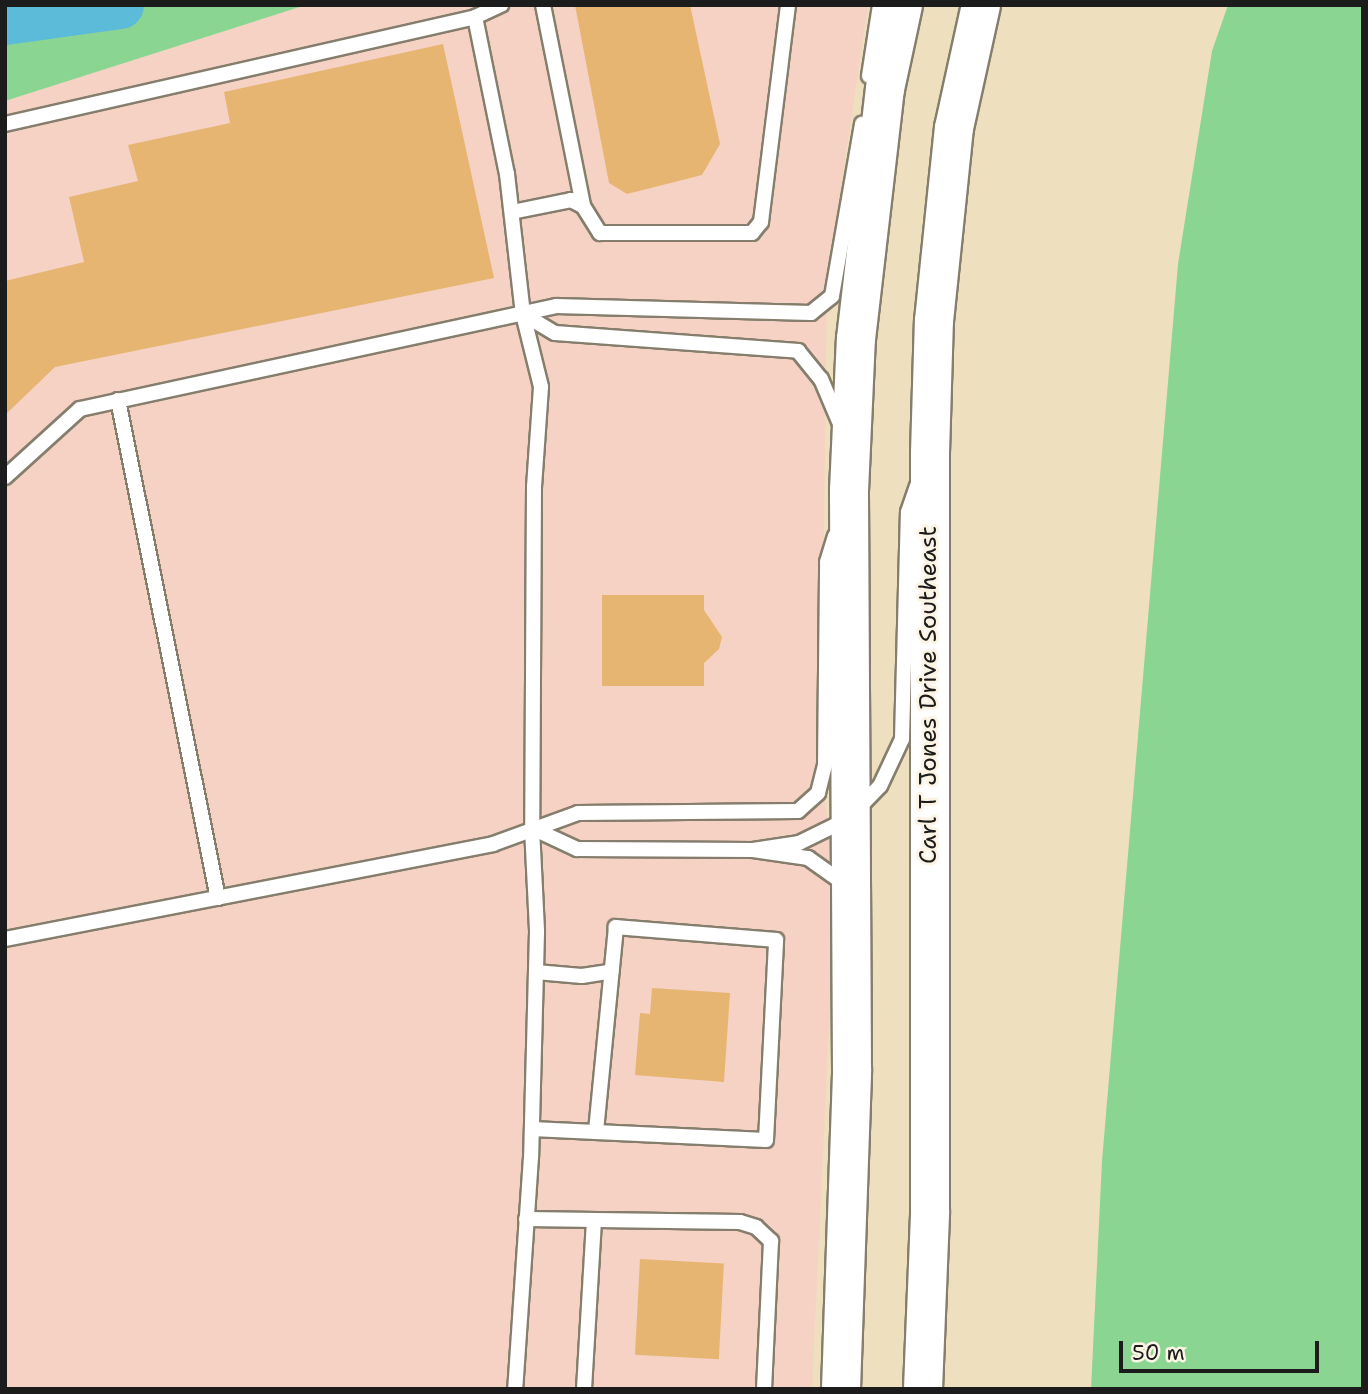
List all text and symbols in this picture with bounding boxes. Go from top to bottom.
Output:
street label: Carl T Jones Drive Southeast [915,526,943,864]
scale bar [1123,1328,1322,1372]
text: 50 m [1132,1339,1185,1367]

